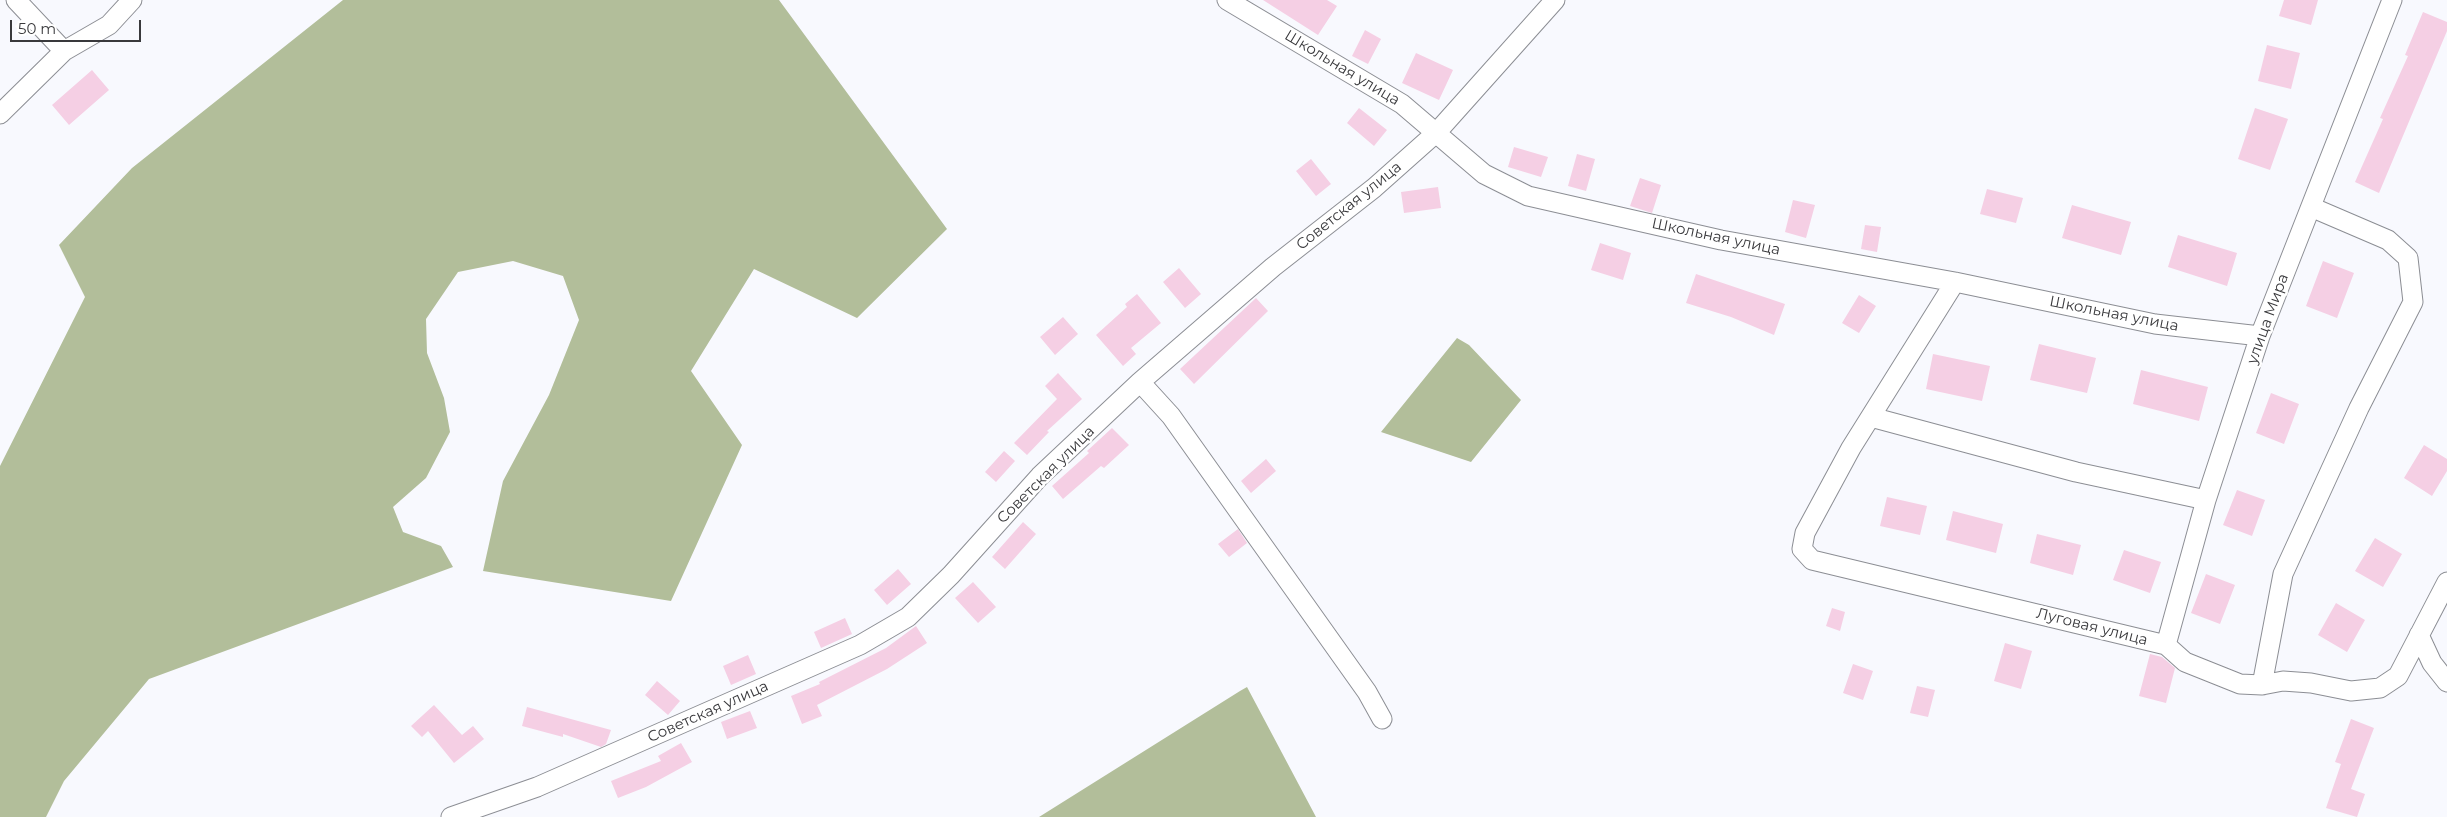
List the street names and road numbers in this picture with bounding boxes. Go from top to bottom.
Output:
street label: Школьная улица [1281,27,1403,109]
street label: Советская улица [1293,158,1405,254]
street label: Школьная улица [1650,215,1782,259]
street label: улица Мира [2243,272,2293,366]
street label: Школьная улица [2048,293,2180,335]
street label: Советская улица [994,423,1098,527]
street label: Луговая улица [2034,604,2150,650]
street label: Советская улица [645,677,771,747]

